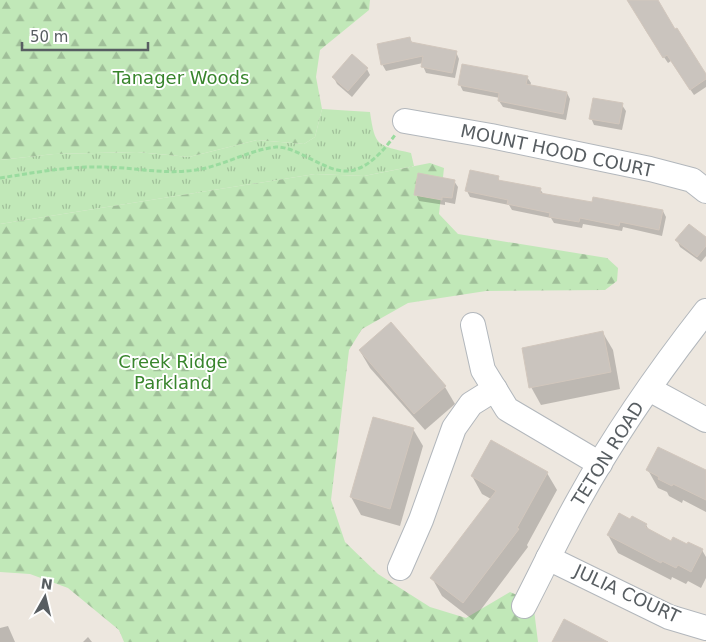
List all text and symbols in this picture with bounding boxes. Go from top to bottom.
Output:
scale bar [22,20,149,52]
text: 50 m [30,28,68,46]
park label: Tanager Woods [112,67,249,88]
street label: MOUNT HOOD COURT [459,120,656,181]
park label: Creek Ridge Parkland [118,351,228,393]
street label: TETON ROAD [567,398,648,511]
street label: JULIA COURT [570,560,684,628]
north arrow [20,572,70,622]
text: N [40,575,54,593]

